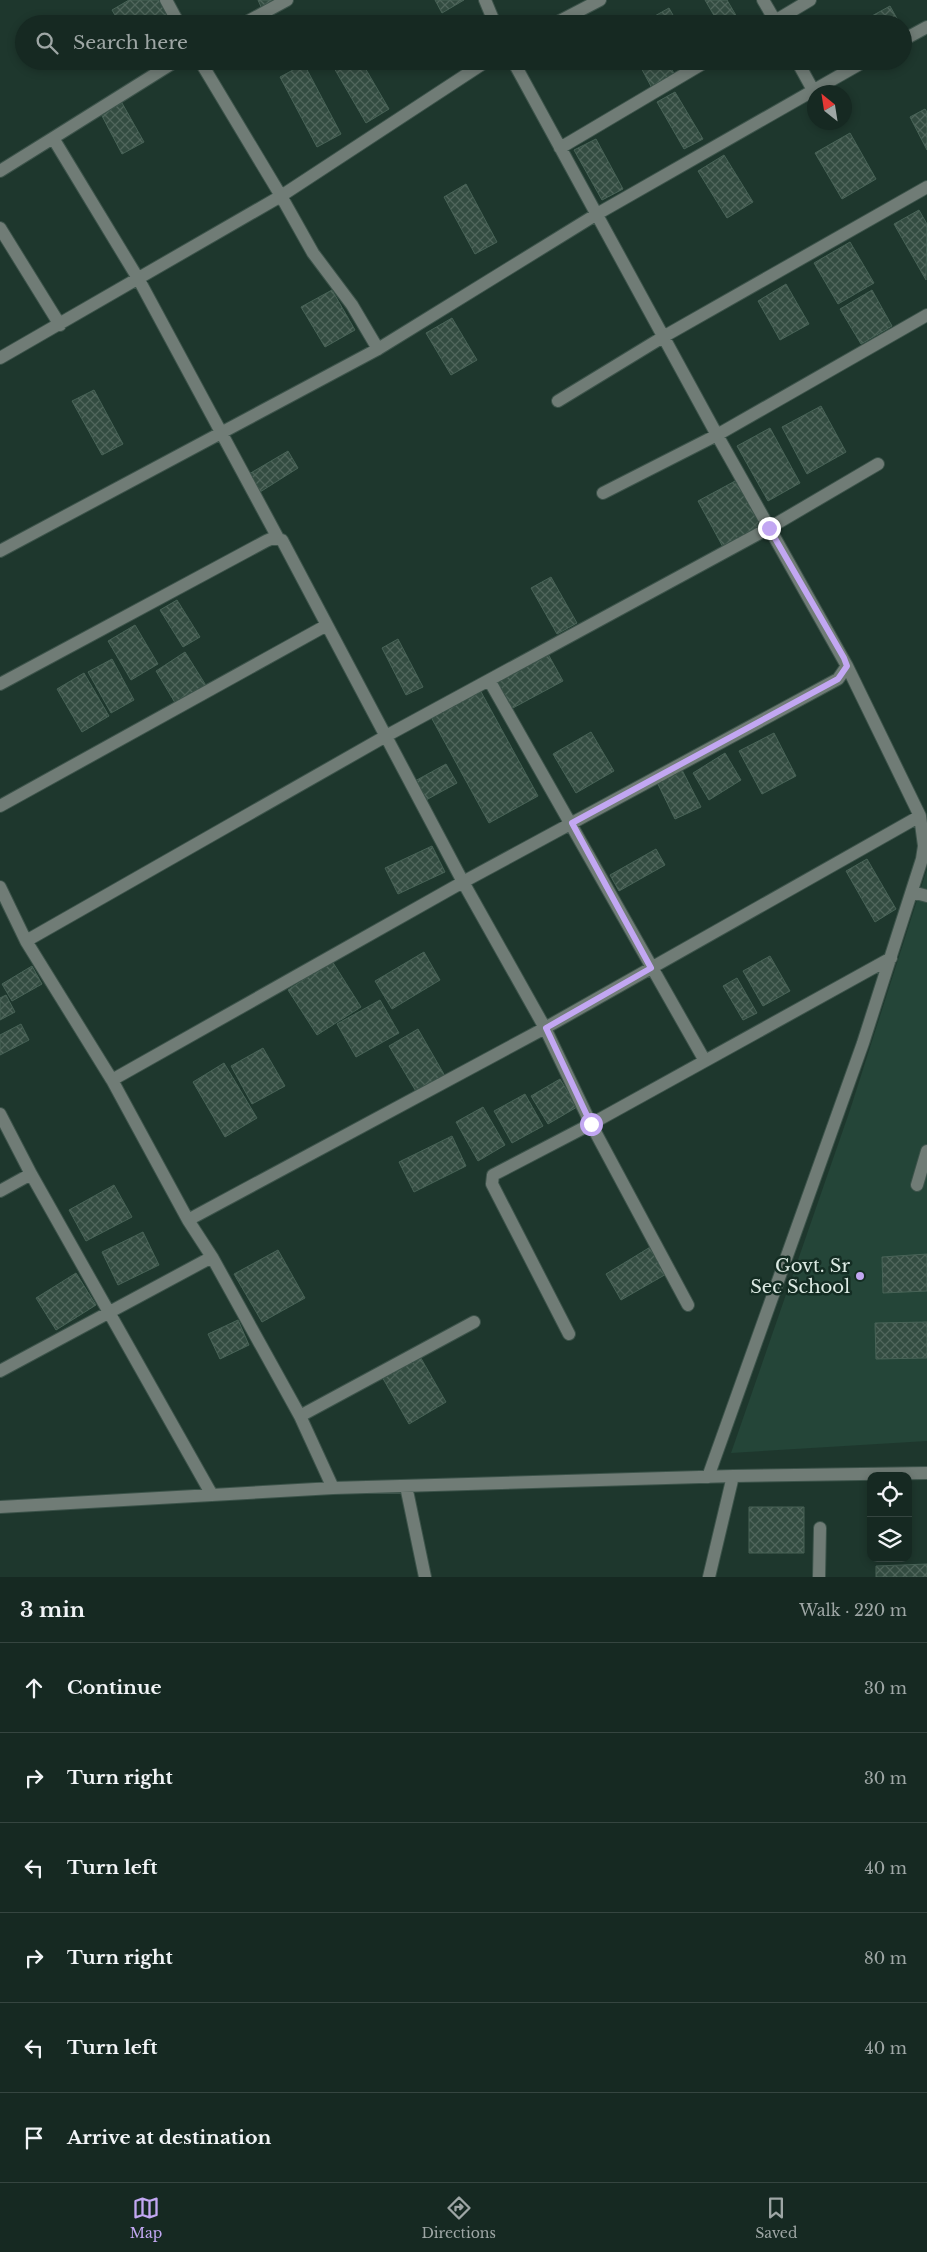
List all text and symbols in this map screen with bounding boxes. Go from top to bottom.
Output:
search box [15,15,912,70]
icon: search [33,29,61,57]
text: Search here [73,31,188,54]
north arrow [807,85,852,130]
route end [758,517,781,540]
route start [580,1113,603,1136]
place label: Govt. Sr Sec School [750,1255,850,1298]
marker: Govt. Sr Sec School [854,1270,866,1282]
map controls [867,1472,912,1562]
button: locate [867,1472,912,1517]
button: layers [867,1517,912,1562]
text: 3 min [20,1597,85,1623]
text: Walk · 220 m [799,1600,907,1620]
icon: ahead [20,1674,48,1702]
text: Continue [67,1676,162,1699]
text: 30 m [864,1678,907,1698]
icon: right [20,1764,48,1792]
text: Turn right [67,1766,173,1789]
text: 30 m [864,1768,907,1788]
icon: left [20,1854,48,1882]
text: Turn left [67,1856,158,1879]
text: 40 m [864,1858,907,1878]
icon: right [20,1944,48,1972]
text: Turn right [67,1946,173,1969]
text: 80 m [864,1948,907,1968]
icon: left [20,2034,48,2062]
text: Turn left [67,2036,158,2059]
text: 40 m [864,2038,907,2058]
icon: arrive [20,2124,48,2152]
text: Arrive at destination [67,2126,271,2149]
tab: Map [130,2194,162,2242]
tab: Directions [421,2194,496,2242]
tab: Saved [755,2194,797,2242]

